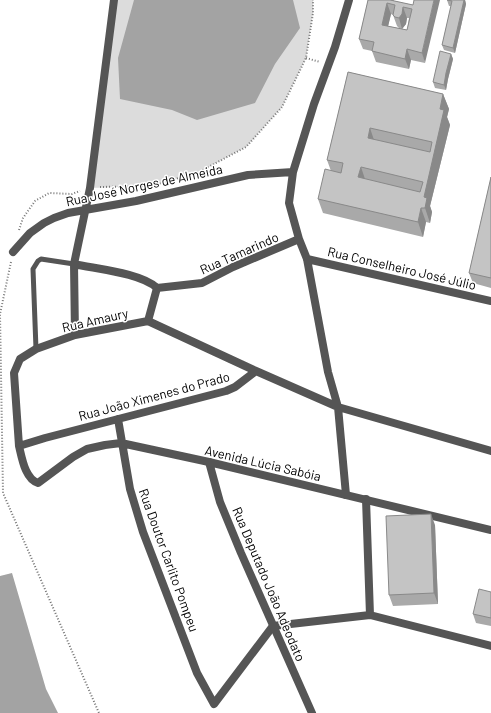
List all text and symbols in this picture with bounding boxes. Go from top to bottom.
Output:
street label: Rua José Norges de Almeida [64,161,224,209]
street label: Rua Tamarindo [197,228,281,278]
street label: Rua Conselheiro José Júlio [326,243,478,293]
street label: Rua Amaury [60,305,130,335]
street label: Rua João Ximenes do Prado [77,368,231,424]
street label: Avenida Lúcia Sabóia [203,442,323,484]
street label: Rua Doutor Carlito Pompeu [136,486,202,634]
street label: Rua Deputado João Adeodato [229,504,309,664]

